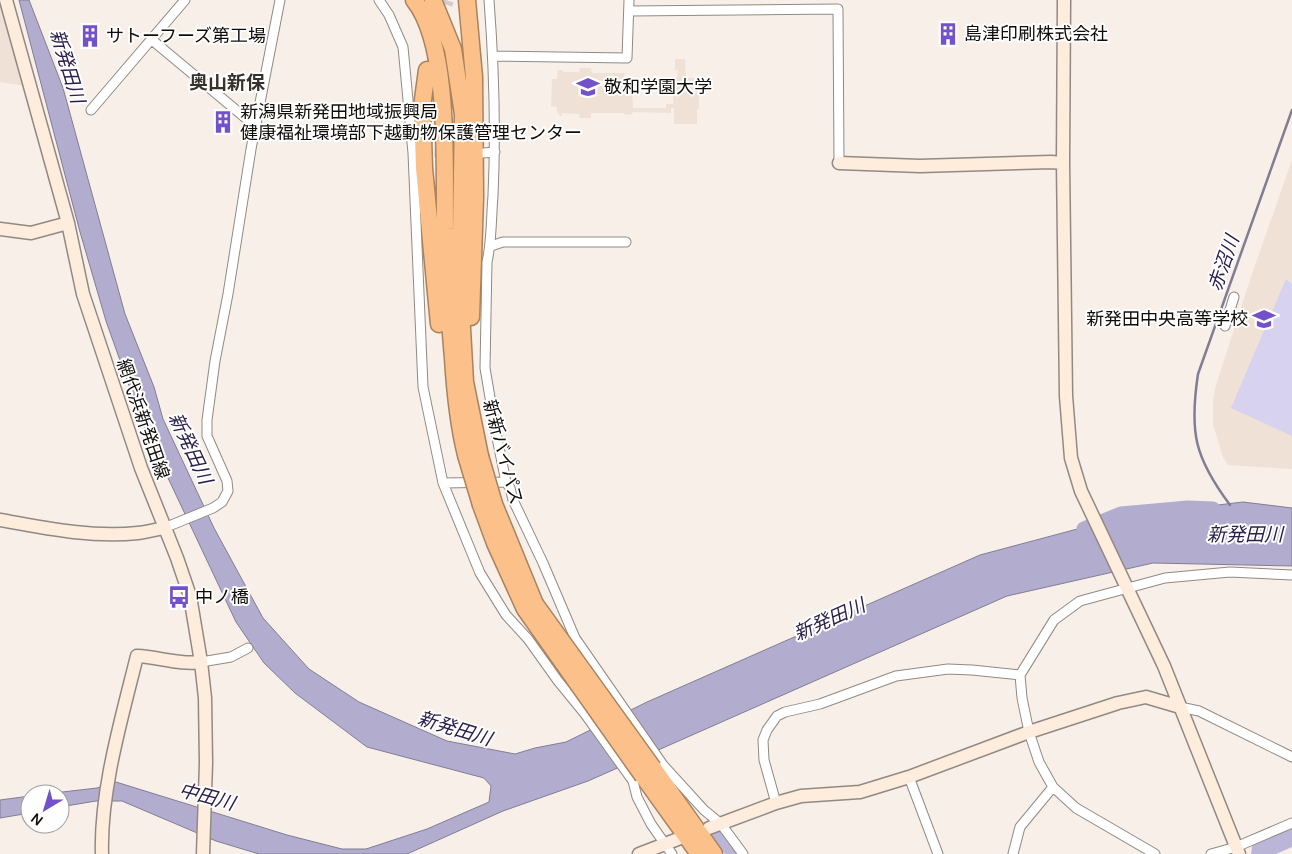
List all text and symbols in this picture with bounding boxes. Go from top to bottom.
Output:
building icon: 島津印刷株式会社 [935,21,961,47]
place label: 島津印刷株式会社 [964,21,1108,45]
building icon: サトーフーズ第工場 [77,23,103,49]
place label: サトーフーズ第工場 [106,23,266,47]
water label: 新発田川 [44,26,92,108]
district label: 奥山新保 [189,69,265,95]
school or university icon: 敬和学園大学 [575,74,601,100]
place label: 敬和学園大学 [604,74,712,98]
place label: 新潟県新発田地域振興局 健康福祉環境部下越動物保護管理センター [240,99,582,144]
building icon: 新潟県新発田地域振興局 健康福祉環境部下越動物保護管理センター [210,109,236,135]
water label: 赤沼川 [1201,230,1245,294]
place label: 新発田中央高等学校 [1086,306,1248,330]
school or university icon: 新発田中央高等学校 [1251,306,1277,332]
street label: 網代浜新発田線 [112,355,176,482]
street label: 新新バイパス [478,397,529,507]
water label: 新発田川 [163,408,220,490]
water label: 新発田川 [1207,521,1285,547]
bus stop icon: 中ノ橋 [166,584,192,610]
place label: 中ノ橋 [195,584,249,608]
water label: 新発田川 [789,591,871,646]
water label: 新発田川 [415,704,497,752]
water label: 中田川 [176,776,240,816]
north arrow [20,784,70,834]
text: N [27,809,47,830]

